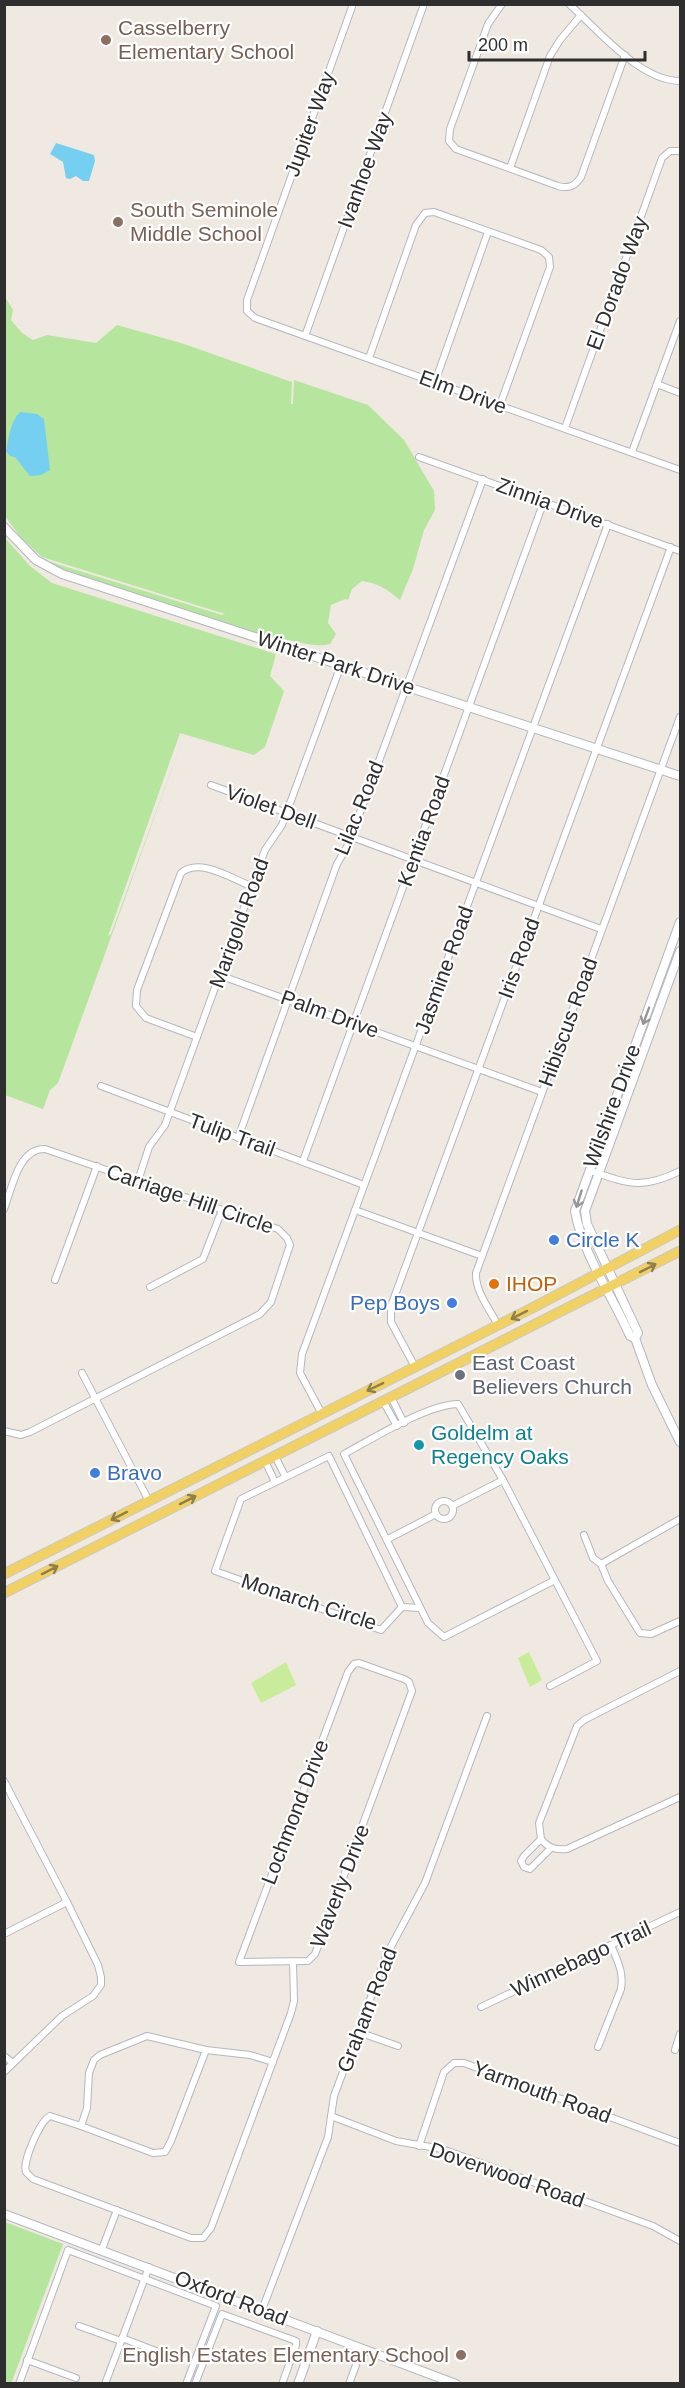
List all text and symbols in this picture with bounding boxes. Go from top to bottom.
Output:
place label: Casselberry Elementary School [118,16,294,63]
scale bar [469,24,644,62]
marker: Casselberry Elementary School [99,33,113,47]
text: 200 m [478,35,528,55]
street label: Jupiter Way [280,68,339,179]
street label: Ivanhoe Way [333,108,396,231]
place label: South Seminole Middle School [130,198,278,245]
street label: El Dorado Way [582,212,652,353]
marker: South Seminole Middle School [111,215,125,229]
street label: Elm Drive [416,365,510,418]
street label: Zinnia Drive [494,473,607,532]
street label: Winter Park Drive [254,626,418,699]
street label: Lilac Road [329,758,388,858]
street label: Kentia Road [393,773,454,889]
street label: Violet Dell [223,780,319,833]
street label: Marigold Road [204,855,273,991]
street label: Jasmine Road [410,903,477,1037]
street label: Iris Road [493,914,544,1001]
street label: Hibiscus Road [534,954,601,1089]
street label: Palm Drive [278,985,382,1042]
one-way arrow [639,1006,650,1025]
street label: Wilshire Drive [579,1041,644,1171]
street label: Tulip Trail [186,1108,279,1161]
street label: Carriage Hill Circle [104,1159,277,1238]
one-way arrow [573,1189,584,1208]
place label: Circle K [566,1228,640,1251]
marker: Circle K [547,1233,561,1247]
one-way arrow [639,1261,657,1273]
place label: IHOP [506,1272,557,1295]
marker: IHOP [487,1277,501,1291]
place label: Pep Boys [350,1291,440,1314]
marker: Pep Boys [445,1296,459,1310]
one-way arrow [510,1309,528,1321]
place label: East Coast Believers Church [472,1351,632,1398]
marker: East Coast Believers Church [453,1368,467,1382]
one-way arrow [366,1382,384,1393]
place label: Goldelm at Regency Oaks [431,1421,569,1468]
marker: Goldelm at Regency Oaks [412,1438,426,1452]
place label: Bravo [107,1461,162,1484]
marker: Bravo [88,1466,102,1480]
one-way arrow [178,1494,196,1505]
one-way arrow [111,1511,129,1523]
one-way arrow [40,1564,58,1575]
street label: Monarch Circle [238,1569,380,1634]
street label: Lochmond Drive [256,1736,333,1887]
street label: Waverly Drive [306,1821,374,1951]
street label: Winnebago Trail [507,1916,654,2001]
street label: Graham Road [332,1944,401,2076]
street label: Yarmouth Road [470,2056,614,2127]
street label: Doverwood Road [427,2137,588,2212]
street label: Oxford Road [171,2265,291,2330]
place label: English Estates Elementary School [122,2343,449,2366]
marker: English Estates Elementary School [454,2348,468,2362]

